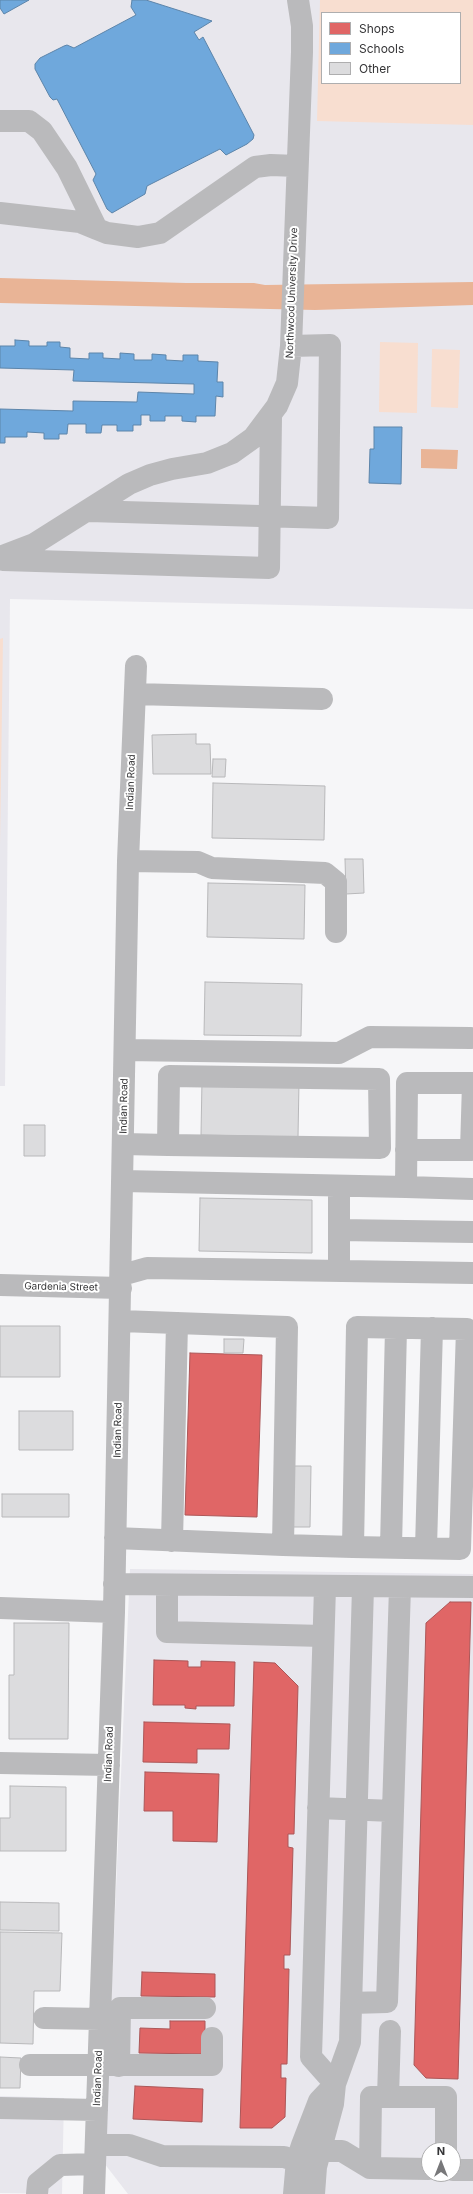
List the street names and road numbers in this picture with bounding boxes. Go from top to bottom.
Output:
street label: Northwood University Drive [284,227,300,359]
street label: Indian Road [124,754,138,810]
street label: Indian Road [118,1078,130,1134]
street label: Gardenia Street [24,1280,98,1294]
street label: Indian Road [112,1402,124,1458]
street label: Indian Road [102,1726,116,1782]
street label: Indian Road [91,2050,105,2106]

